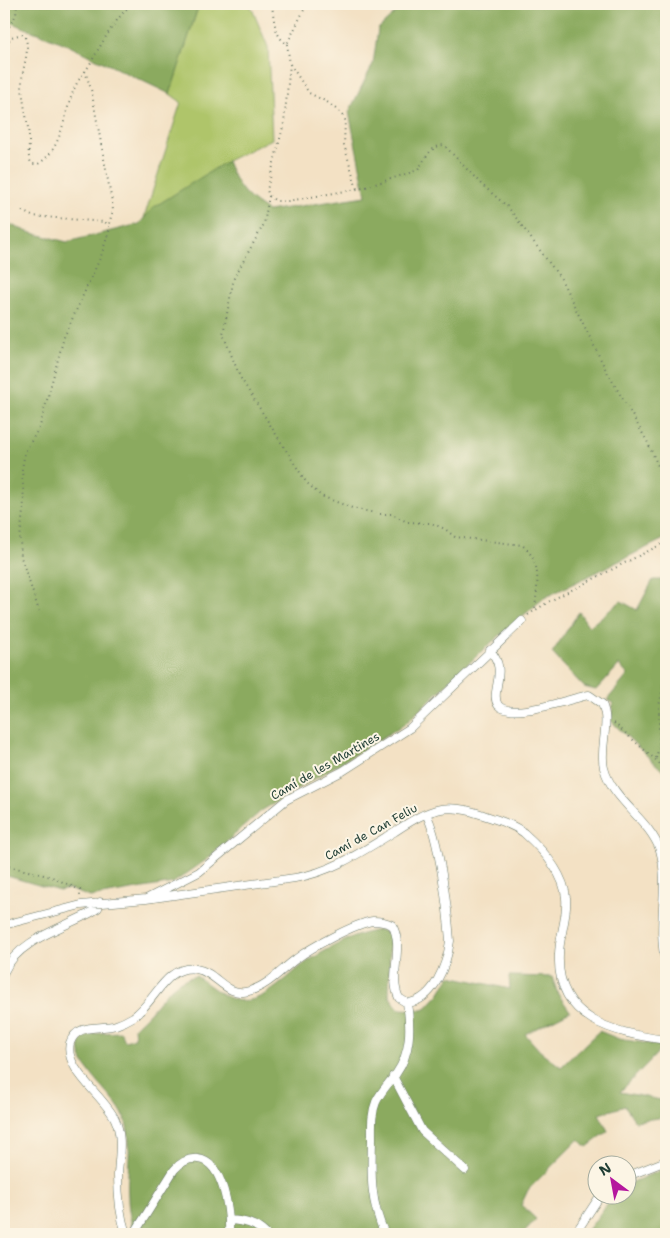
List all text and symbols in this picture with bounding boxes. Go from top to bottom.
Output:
street label: Camí de les Martines [268,728,382,804]
street label: Camí de Can Feliu [322,800,420,864]
north arrow [588,1156,638,1206]
text: N [596,1158,615,1180]

